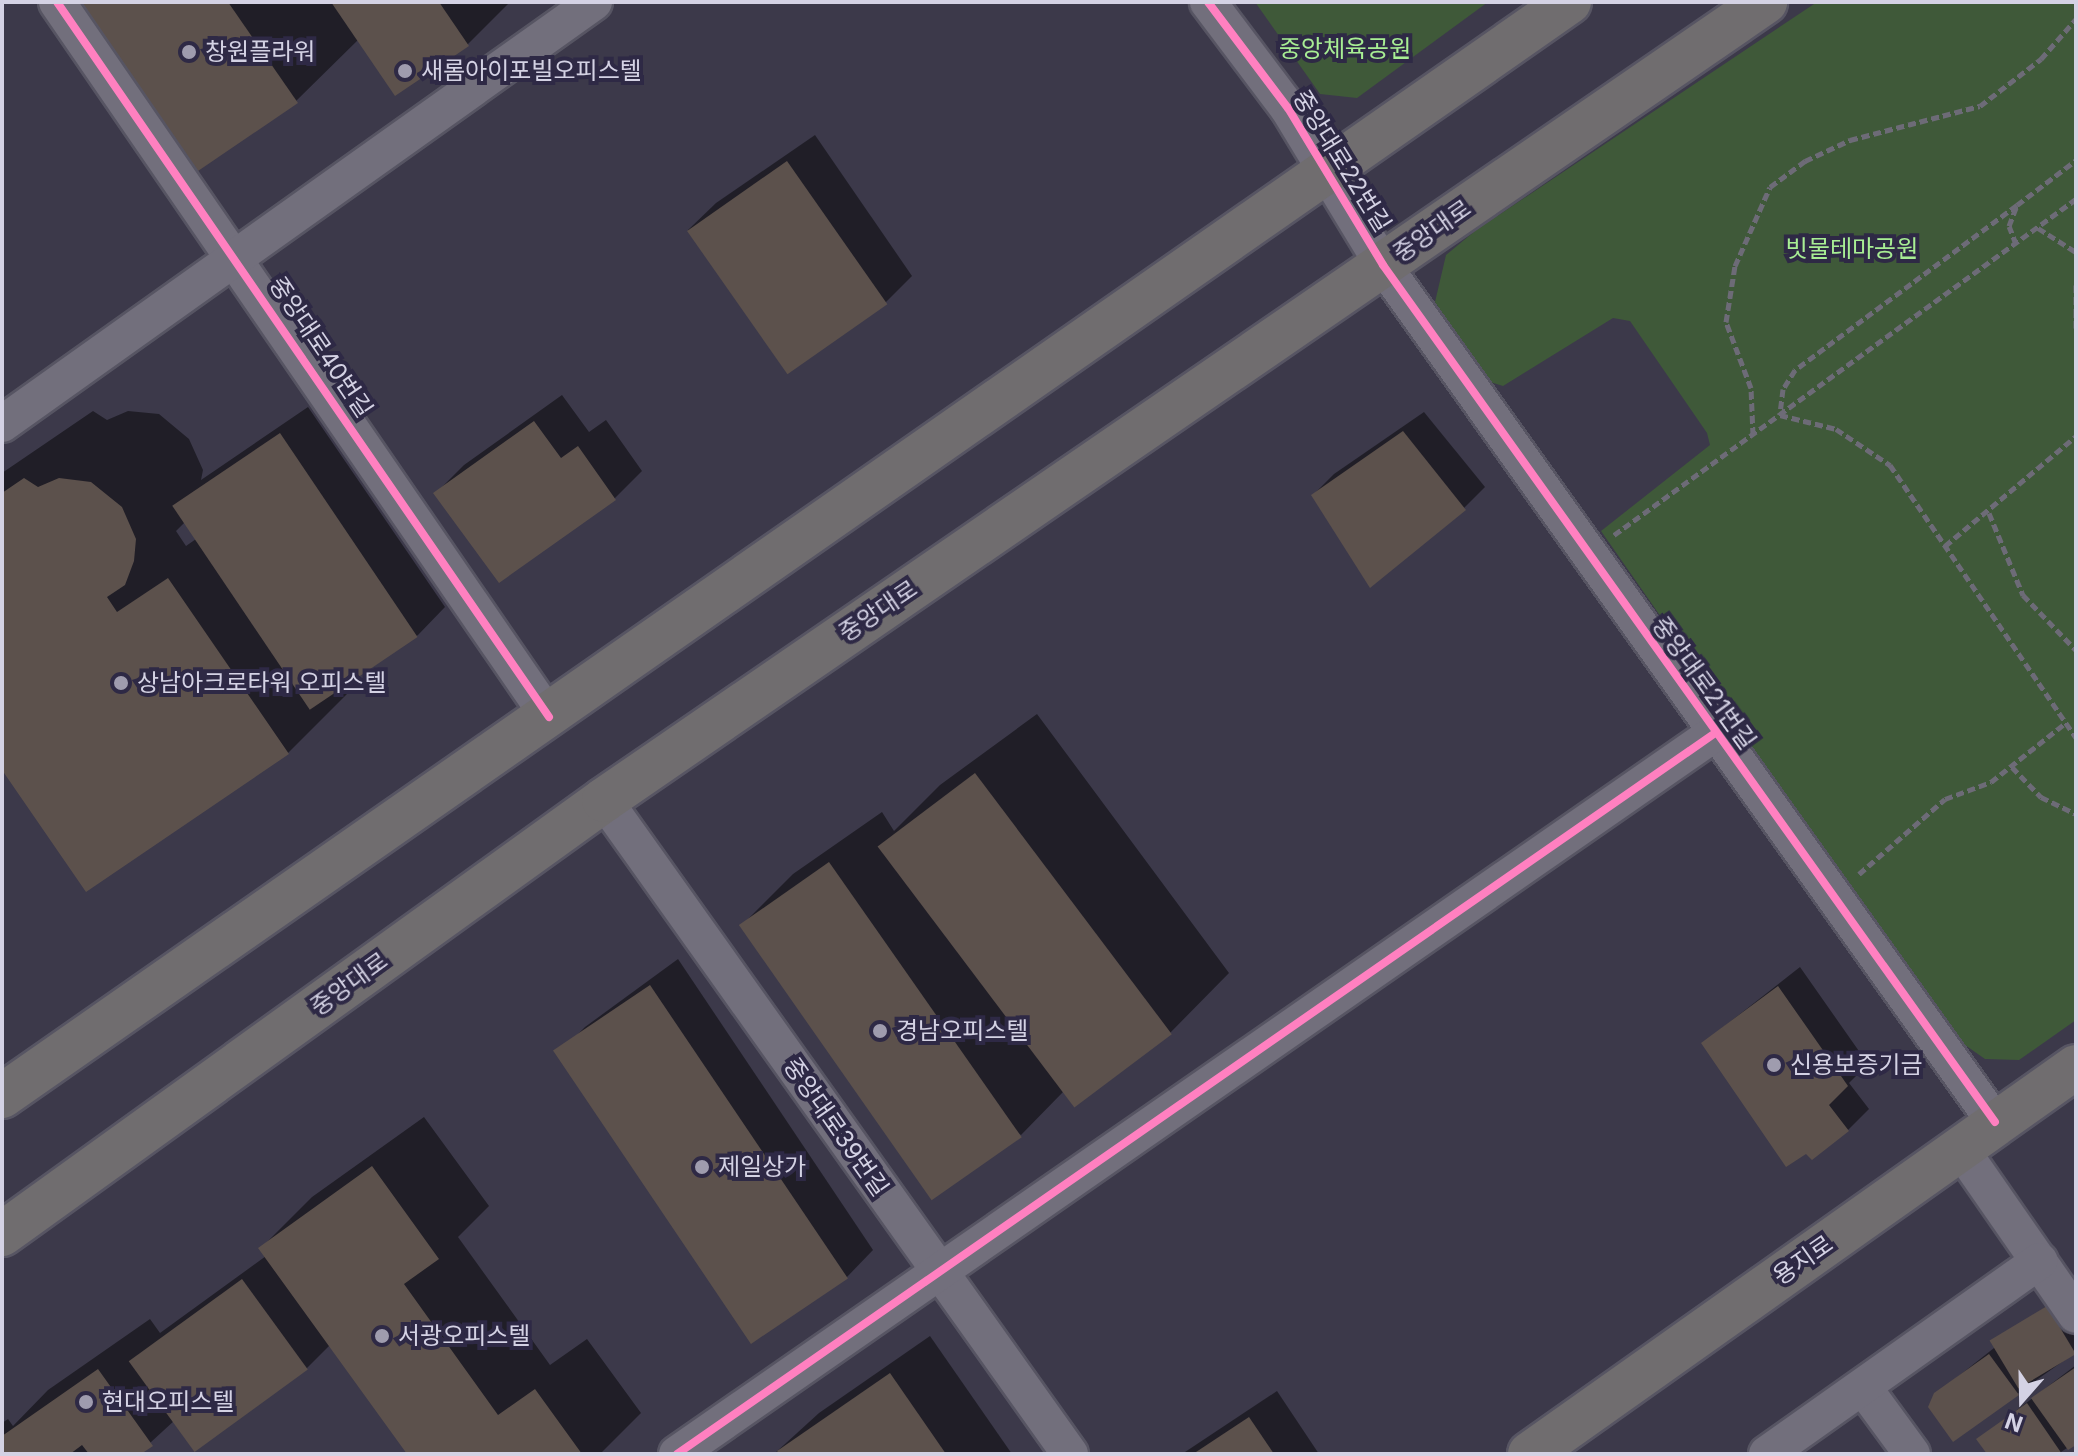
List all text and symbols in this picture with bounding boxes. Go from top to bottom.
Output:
park label: 중앙체육공원 [1279,35,1411,63]
place label: 창원플라워 [205,38,315,66]
marker: 창원플라워 [180,43,198,61]
place label: 새롬아이포빌오피스텔 [421,57,642,85]
marker: 새롬아이포빌오피스텔 [396,62,414,80]
street label: 중앙대로22번길 [1287,85,1397,237]
street label: 중앙대로 [1388,194,1476,268]
park label: 빗물테마공원 [1786,235,1918,263]
street label: 중앙대로40번길 [263,271,379,423]
street label: 중앙대로 [833,574,923,648]
street label: 중앙대로21번길 [1646,611,1762,755]
place label: 상남아크로타워 오피스텔 [137,669,387,697]
marker: 상남아크로타워 오피스텔 [112,674,130,692]
street label: 중앙대로 [305,946,393,1022]
place label: 경남오피스텔 [896,1017,1028,1045]
marker: 경남오피스텔 [871,1022,889,1040]
place label: 신용보증기금 [1790,1051,1922,1079]
street label: 중앙대로39번길 [778,1052,894,1202]
marker: 신용보증기금 [1765,1056,1783,1074]
place label: 제일상가 [718,1153,806,1181]
marker: 제일상가 [693,1158,711,1176]
street label: 용지로 [1768,1229,1838,1291]
place label: 서광오피스텔 [398,1322,530,1350]
marker: 서광오피스텔 [373,1327,391,1345]
north arrow [1982,1360,2062,1440]
place label: 현대오피스텔 [102,1388,234,1416]
marker: 현대오피스텔 [77,1393,95,1411]
text: N [2001,1407,2026,1438]

